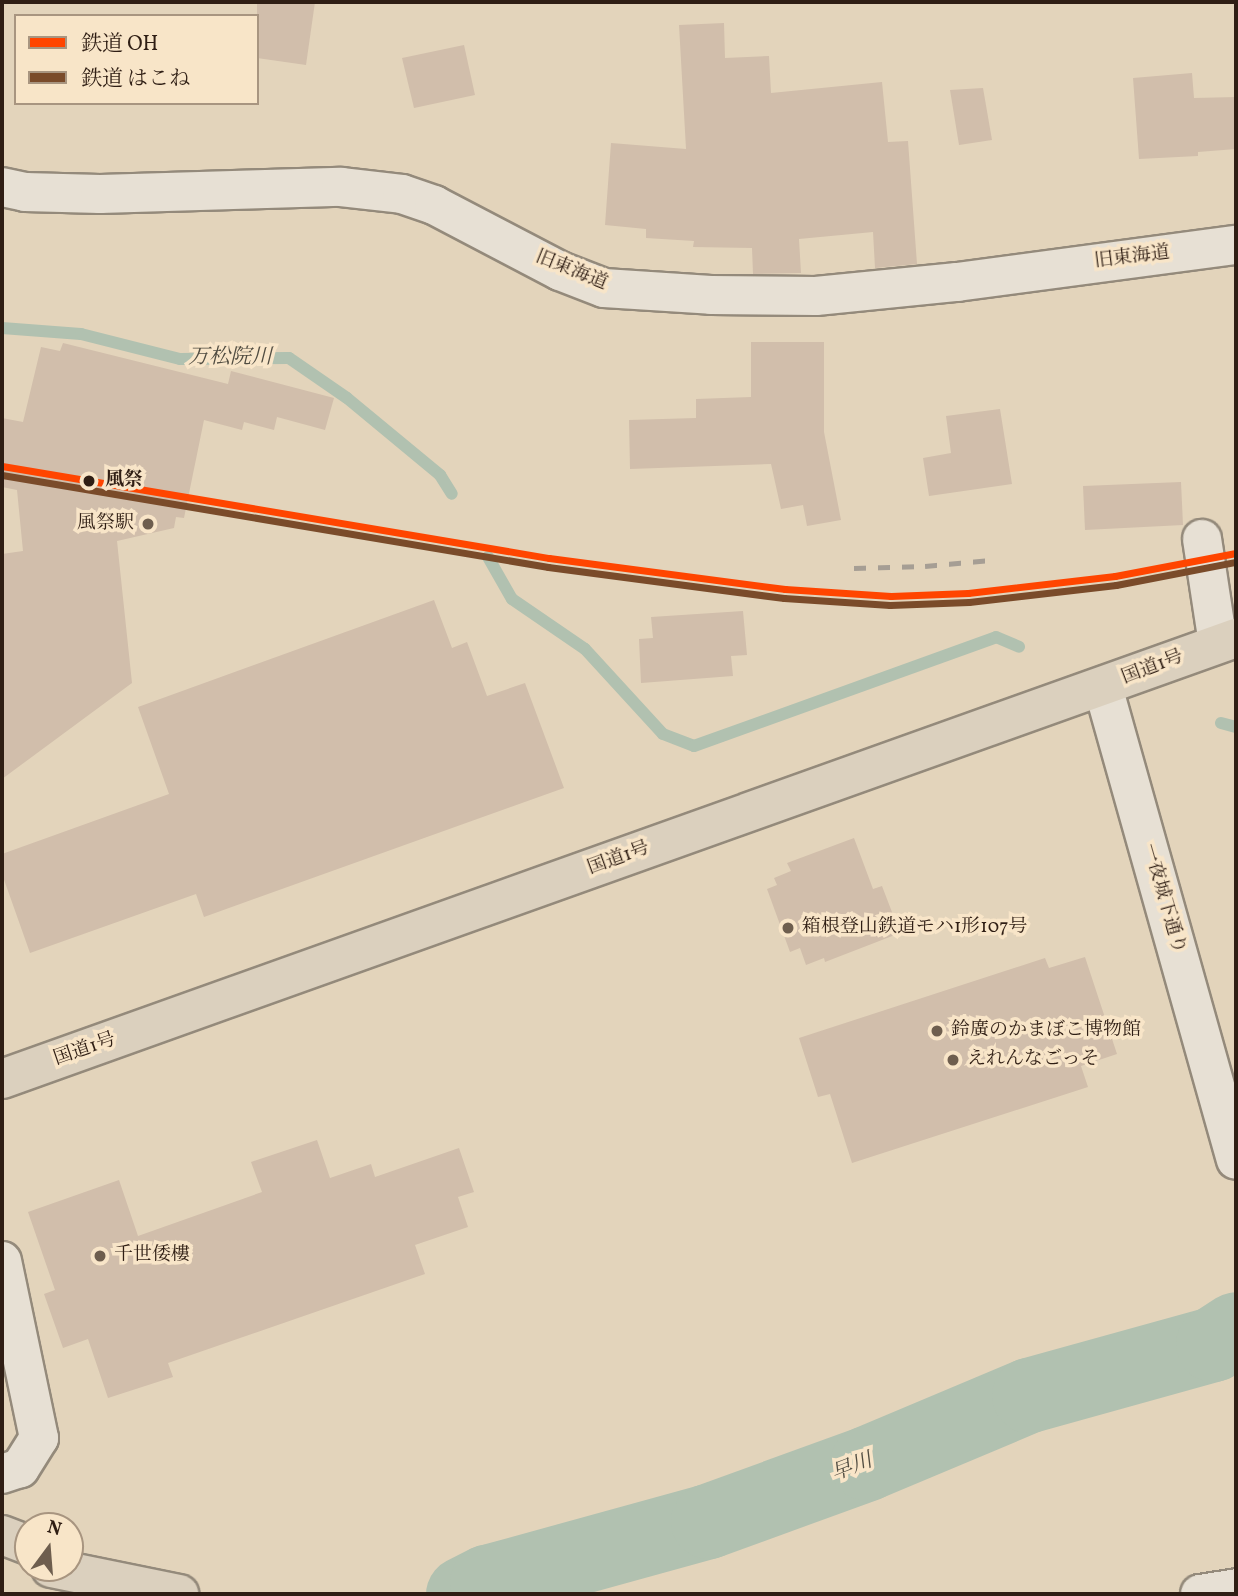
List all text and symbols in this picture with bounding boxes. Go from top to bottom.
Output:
legend [14,14,259,105]
text: 鉄道 OH [81,30,158,59]
text: 鉄道 はこね [81,65,190,94]
street label: 旧東海道 [1093,242,1171,274]
street label: 旧東海道 [531,246,611,296]
water label: 万松院川 [188,345,272,371]
place label: 風祭 [105,470,143,492]
marker: 風祭 [79,471,99,491]
place label: 風祭駅 [77,513,134,535]
marker: 風祭駅 [140,516,156,532]
street label: 国道1号 [1119,646,1187,690]
street label: 国道1号 [585,837,653,881]
street label: 一夜城下通り [1136,841,1190,957]
place label: 箱根登山鉄道モハ1形107号 [802,917,1027,939]
marker: 箱根登山鉄道モハ1形107号 [780,920,796,936]
place label: 鈴廣のかまぼこ博物館 [951,1020,1141,1042]
marker: 鈴廣のかまぼこ博物館 [929,1023,945,1039]
street label: 国道1号 [51,1029,119,1071]
place label: えれんなごっそ [967,1049,1100,1071]
marker: えれんなごっそ [945,1052,961,1068]
place label: 千世倭樓 [114,1245,190,1267]
marker: 千世倭樓 [92,1248,108,1264]
water label: 早川 [828,1449,876,1487]
north arrow [14,1512,84,1582]
text: N [44,1514,64,1543]

